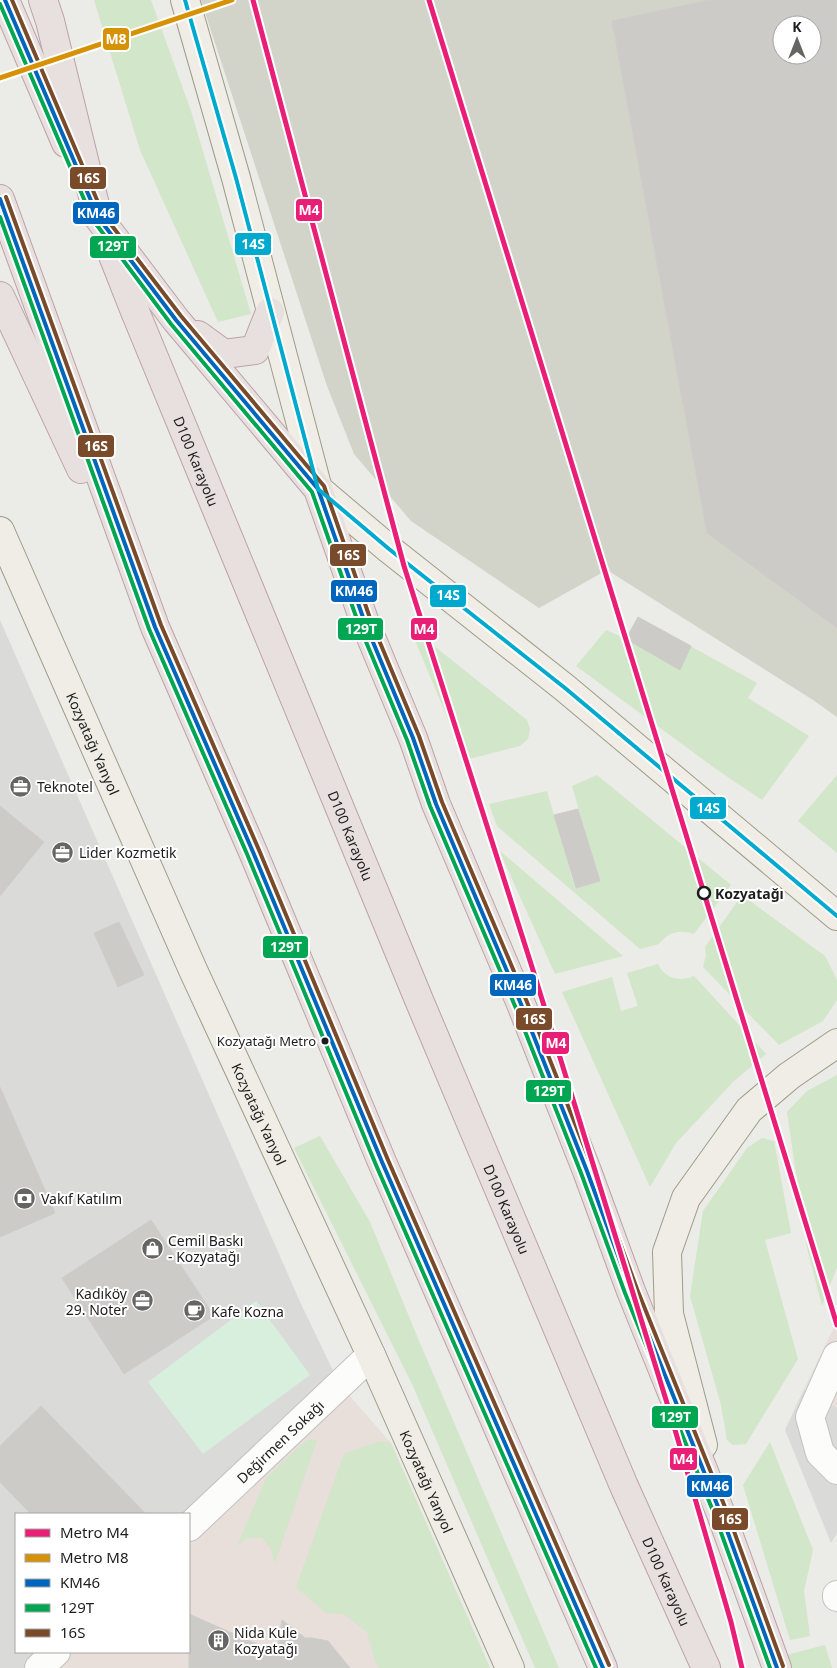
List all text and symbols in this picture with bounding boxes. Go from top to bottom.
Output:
north arrow [772,15,822,65]
text: K [792,17,802,36]
line badge: M8 [102,27,130,51]
text: M8 [105,29,127,48]
line badge: 16S [69,166,107,190]
text: 16S [76,168,100,187]
line badge: M4 [295,198,323,222]
text: M4 [298,200,320,219]
line badge: KM46 [72,201,120,225]
text: KM46 [77,203,115,222]
line badge: 14S [234,232,272,256]
text: 14S [241,234,265,253]
line badge: 129T [89,235,137,259]
text: 129T [97,236,129,255]
street label: D100 Karayolu [170,413,224,509]
line badge: 16S [77,434,115,458]
text: 16S [84,436,108,455]
line badge: 16S [329,543,367,567]
text: 16S [336,545,360,564]
line badge: KM46 [330,579,378,603]
text: KM46 [335,581,373,600]
line badge: 14S [429,584,467,608]
text: 14S [436,585,460,604]
line badge: 129T [337,617,384,641]
line badge: M4 [410,617,438,641]
text: 129T [345,619,377,638]
text: M4 [413,619,435,638]
street label: Kozyatağı Yanyol [62,689,124,798]
office icon: Teknotel [9,774,33,798]
place label: Teknotel [37,777,93,796]
street label: D100 Karayolu [324,788,378,883]
line badge: 14S [689,796,727,820]
text: 14S [696,798,720,817]
office icon: Lider Kozmetik [51,840,75,864]
place label: Lider Kozmetik [79,843,177,862]
place label: Kozyatağı [715,884,784,903]
marker: Kozyatağı [697,886,711,900]
line badge: 129T [262,935,309,959]
text: 129T [270,937,302,956]
line badge: KM46 [489,973,537,997]
text: KM46 [494,975,532,994]
line badge: 16S [515,1007,553,1031]
text: 16S [522,1009,546,1028]
line badge: M4 [541,1031,570,1055]
place label: Kozyatağı Metro [217,1032,316,1050]
text: M4 [545,1033,567,1052]
marker: Kozyatağı Metro [320,1036,330,1046]
street label: Kozyatağı Yanyol [228,1060,291,1168]
line badge: 129T [525,1079,572,1103]
text: 129T [533,1081,565,1100]
street label: D100 Karayolu [480,1161,535,1257]
bank icon: Vakıf Katılım [13,1186,37,1210]
place label: Vakıf Katılım [41,1189,122,1208]
place label: Cemil Baskı - Kozyatağı [168,1231,243,1266]
shop icon: Cemil Baskı - Kozyatağı [140,1236,164,1260]
place label: Kadıköy 29. Noter [66,1284,128,1319]
office icon: Kadıköy 29. Noter [131,1289,155,1313]
cafe icon: Kafe Kozna [183,1299,207,1323]
place label: Kafe Kozna [211,1302,284,1321]
street label: Değirmen Sokağı [232,1395,328,1487]
line badge: 129T [651,1405,699,1429]
text: 129T [659,1407,691,1426]
street label: Kozyatağı Yanyol [396,1427,458,1536]
line badge: M4 [669,1447,698,1471]
text: M4 [672,1449,694,1468]
line badge: KM46 [686,1474,733,1498]
text: KM46 [691,1476,729,1495]
line badge: 16S [711,1507,749,1531]
text: 16S [718,1509,742,1528]
legend [15,1513,190,1653]
text: Metro M4 [60,1522,129,1542]
street label: D100 Karayolu [639,1534,695,1629]
text: Metro M8 [60,1547,129,1567]
text: KM46 [60,1572,100,1592]
text: 129T [60,1597,95,1617]
text: 16S [60,1622,85,1642]
place label: Nida Kule Kozyatağı [234,1623,298,1658]
building icon: Nida Kule Kozyatağı [206,1628,230,1652]

